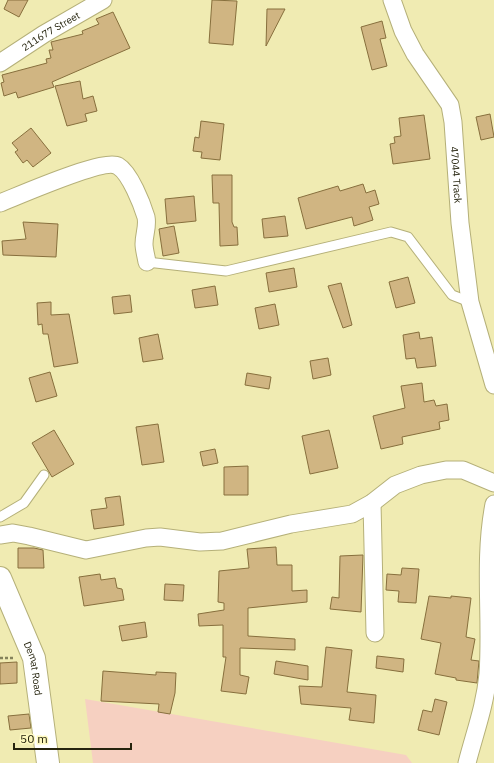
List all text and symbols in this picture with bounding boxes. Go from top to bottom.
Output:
street label: 211677 Street [19,8,83,54]
street label: 47044 Track [448,146,465,205]
street label: Demat Road [21,640,45,696]
scale bar [14,725,131,751]
text: 50 m [20,731,48,746]

